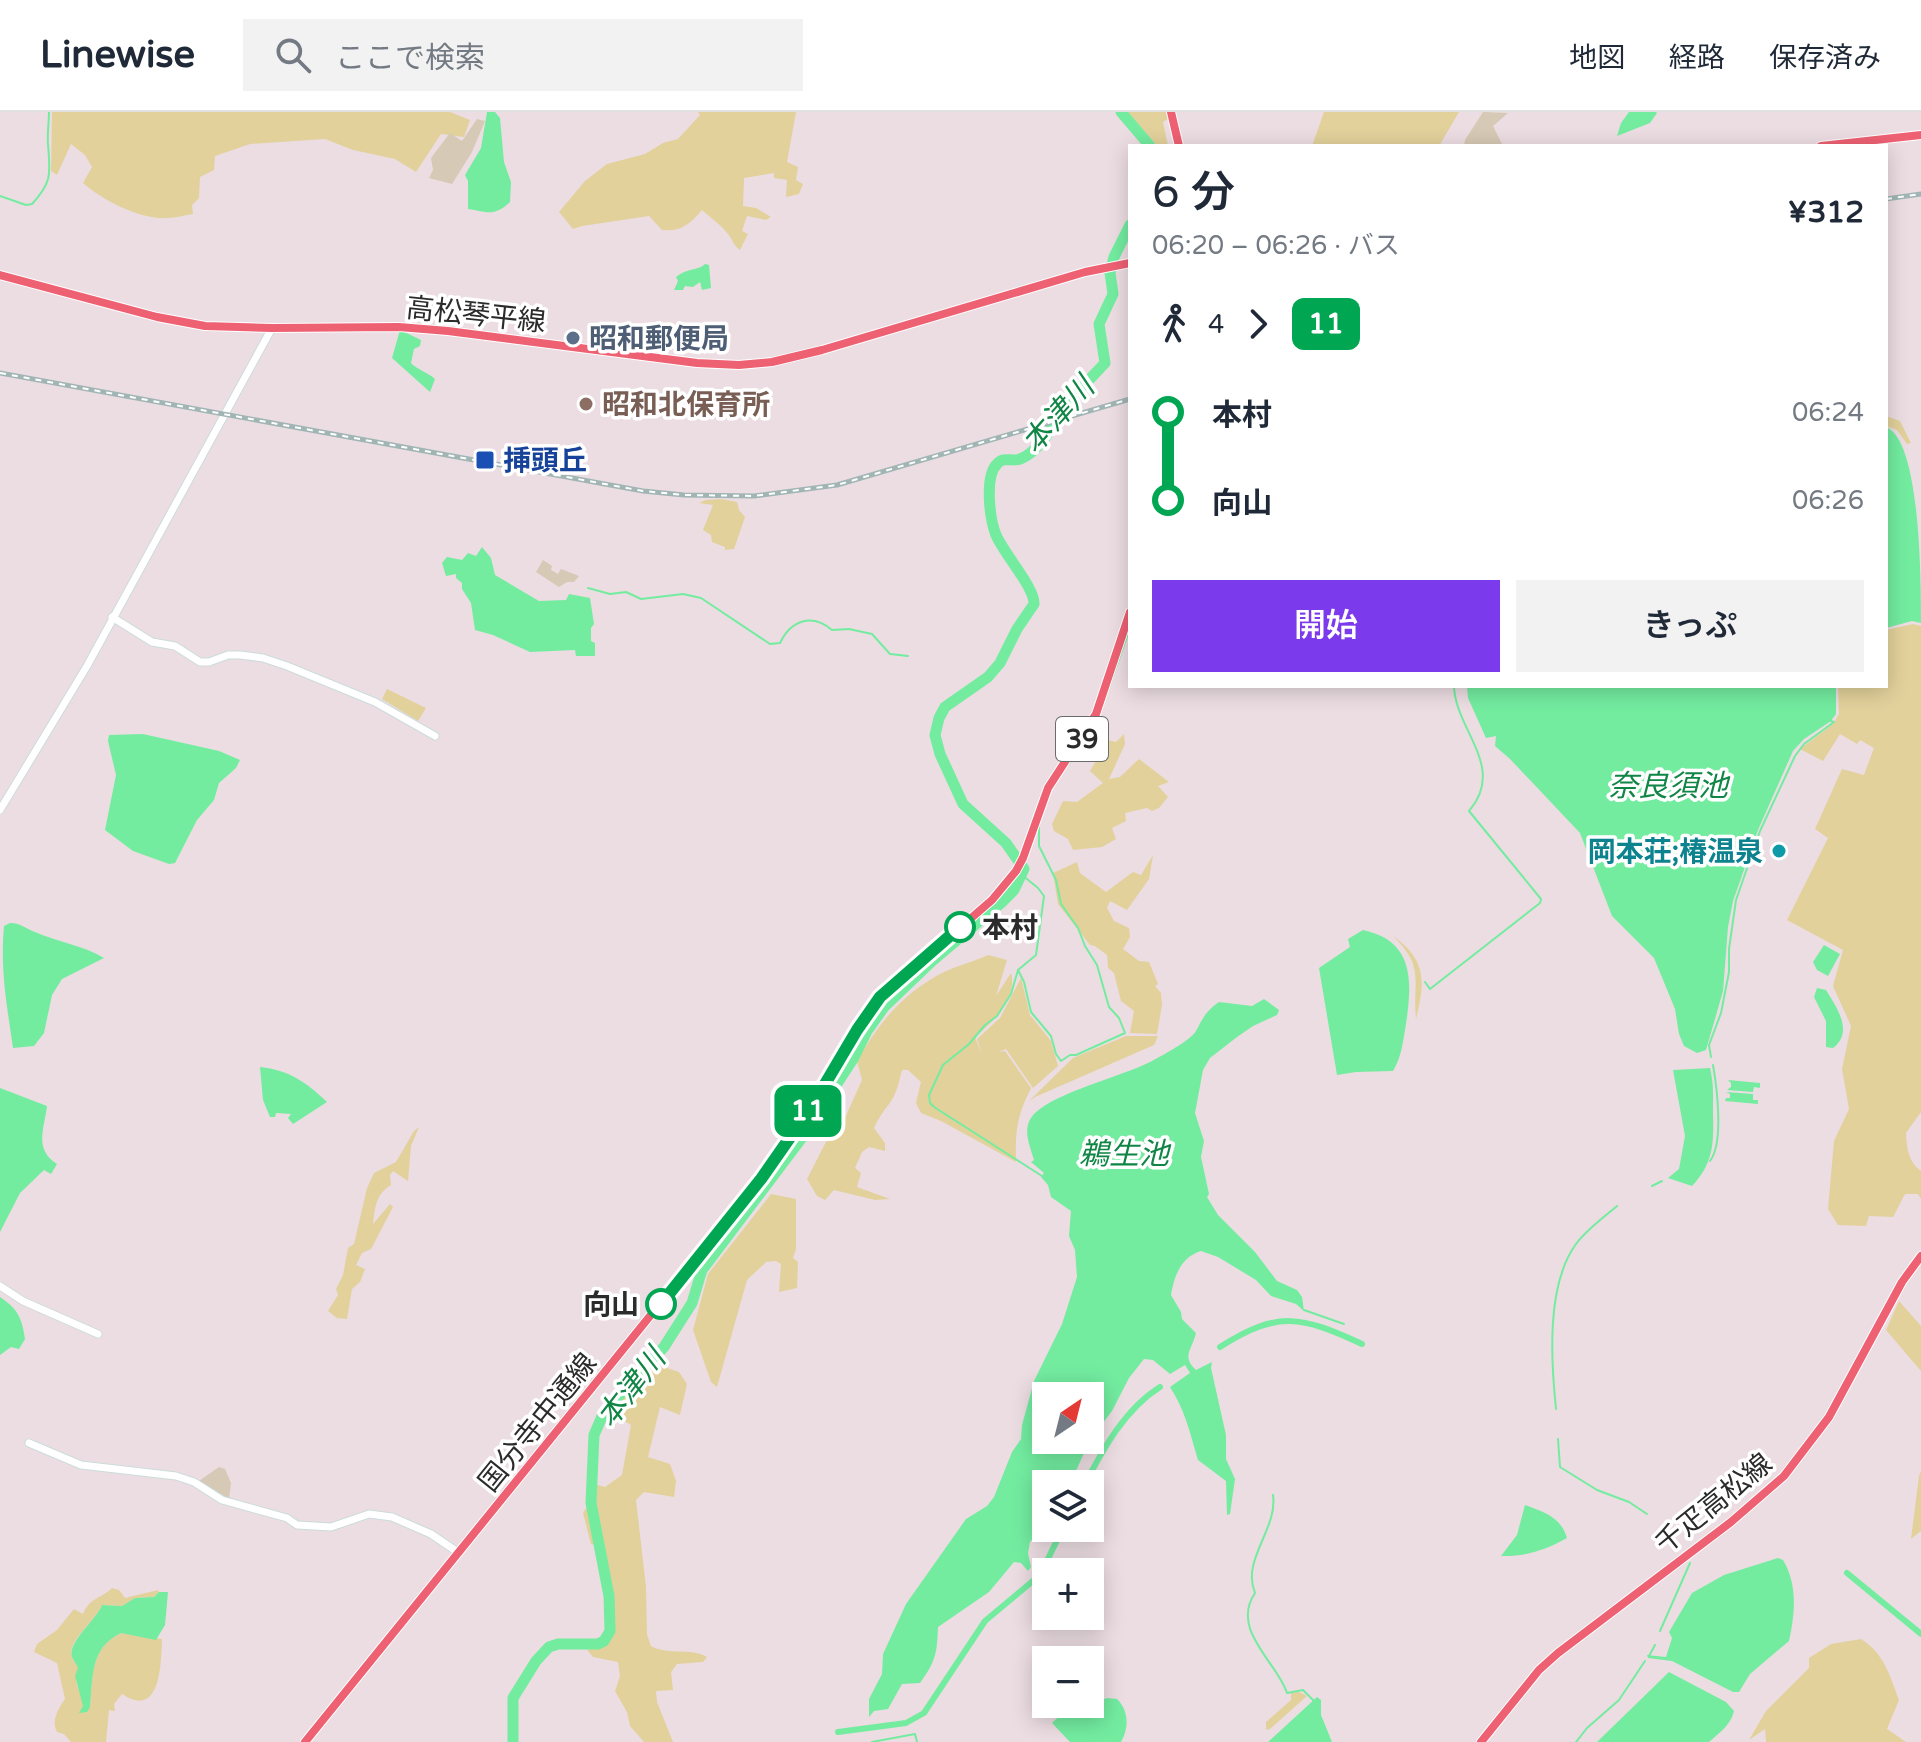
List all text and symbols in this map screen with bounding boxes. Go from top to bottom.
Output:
search box [243,19,803,91]
text: Linewise [40,32,195,78]
icon: search [271,33,315,77]
text: ここで検索 [335,40,485,77]
text: 地図 [1569,41,1625,75]
text: 経路 [1669,41,1725,75]
text: 保存済み [1769,41,1881,75]
text: 6 分 [1152,167,1235,220]
text: ¥312 [1788,194,1864,231]
text: 06:20 – 06:26 · バス [1152,230,1400,261]
street label: 高松琴平線 [404,291,547,339]
icon: walk [1152,302,1196,346]
icon: forward [1236,302,1280,346]
text: 11 [1308,307,1344,341]
text: 4 [1208,309,1224,340]
place label: 昭和郵便局 [589,322,729,356]
marker: 昭和郵便局 [564,329,582,347]
water label: 本津川 [1015,367,1104,461]
place label: 昭和北保育所 [602,388,770,422]
marker: 昭和北保育所 [577,395,595,413]
text: 本村 [1212,397,1272,434]
text: 06:24 [1792,397,1864,428]
place label: 挿頭丘 [503,444,587,478]
marker: 挿頭丘 [474,449,496,471]
text: 向山 [1212,485,1272,522]
text: 06:26 [1792,485,1864,516]
button: 開始 [1152,580,1500,672]
button: きっぷ [1516,580,1864,672]
road number: 39 [1056,717,1108,761]
water label: 奈良須池 [1608,768,1731,805]
place label: 岡本荘;椿温泉 [1588,835,1763,869]
marker: 岡本荘;椿温泉 [1770,842,1788,860]
place label: 本村 [982,911,1038,945]
marker: 本村 [945,912,975,942]
line badge: 11 [772,1085,844,1137]
text: 11 [790,1094,826,1128]
water label: 鵜生池 [1079,1136,1172,1173]
place label: 向山 [583,1288,639,1322]
marker: 向山 [646,1289,676,1319]
water label: 本津川 [589,1339,676,1435]
street label: 国分寺中通線 [472,1347,604,1499]
north arrow [1032,1382,1104,1454]
map controls [1032,1382,1104,1718]
street label: 千疋高松線 [1649,1447,1779,1561]
button: layers [1032,1470,1104,1542]
button: + [1032,1558,1104,1630]
button: − [1032,1646,1104,1718]

